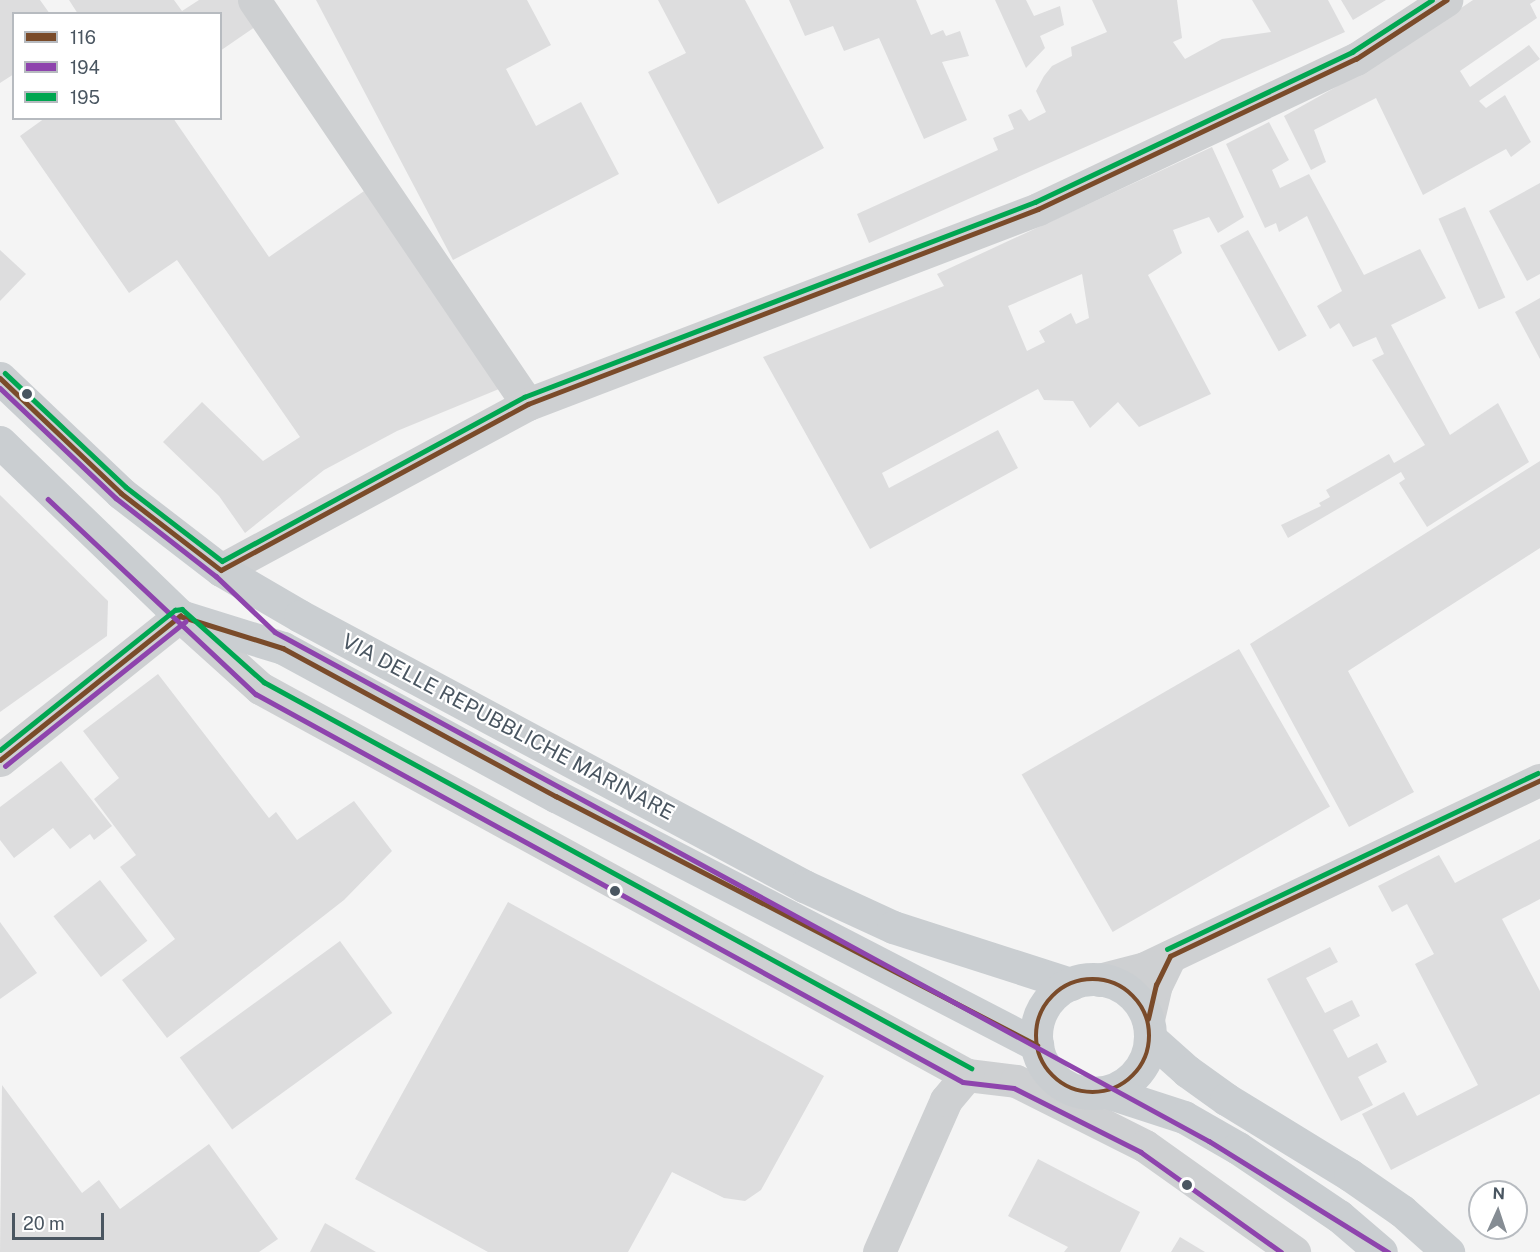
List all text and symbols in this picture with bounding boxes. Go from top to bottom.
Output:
legend [12,12,222,120]
text: 116 [70,27,96,48]
text: 194 [70,57,100,78]
text: 195 [70,87,100,108]
unlabelled marker [21,388,33,400]
street label: VIA DELLE REPUBBLICHE MARINARE [338,628,678,826]
unlabelled marker [609,885,621,897]
unlabelled marker [1181,1179,1193,1191]
north arrow [1468,1180,1528,1240]
text: N [1492,1184,1506,1203]
scale bar [15,1201,106,1239]
text: 20 m [23,1213,65,1234]

